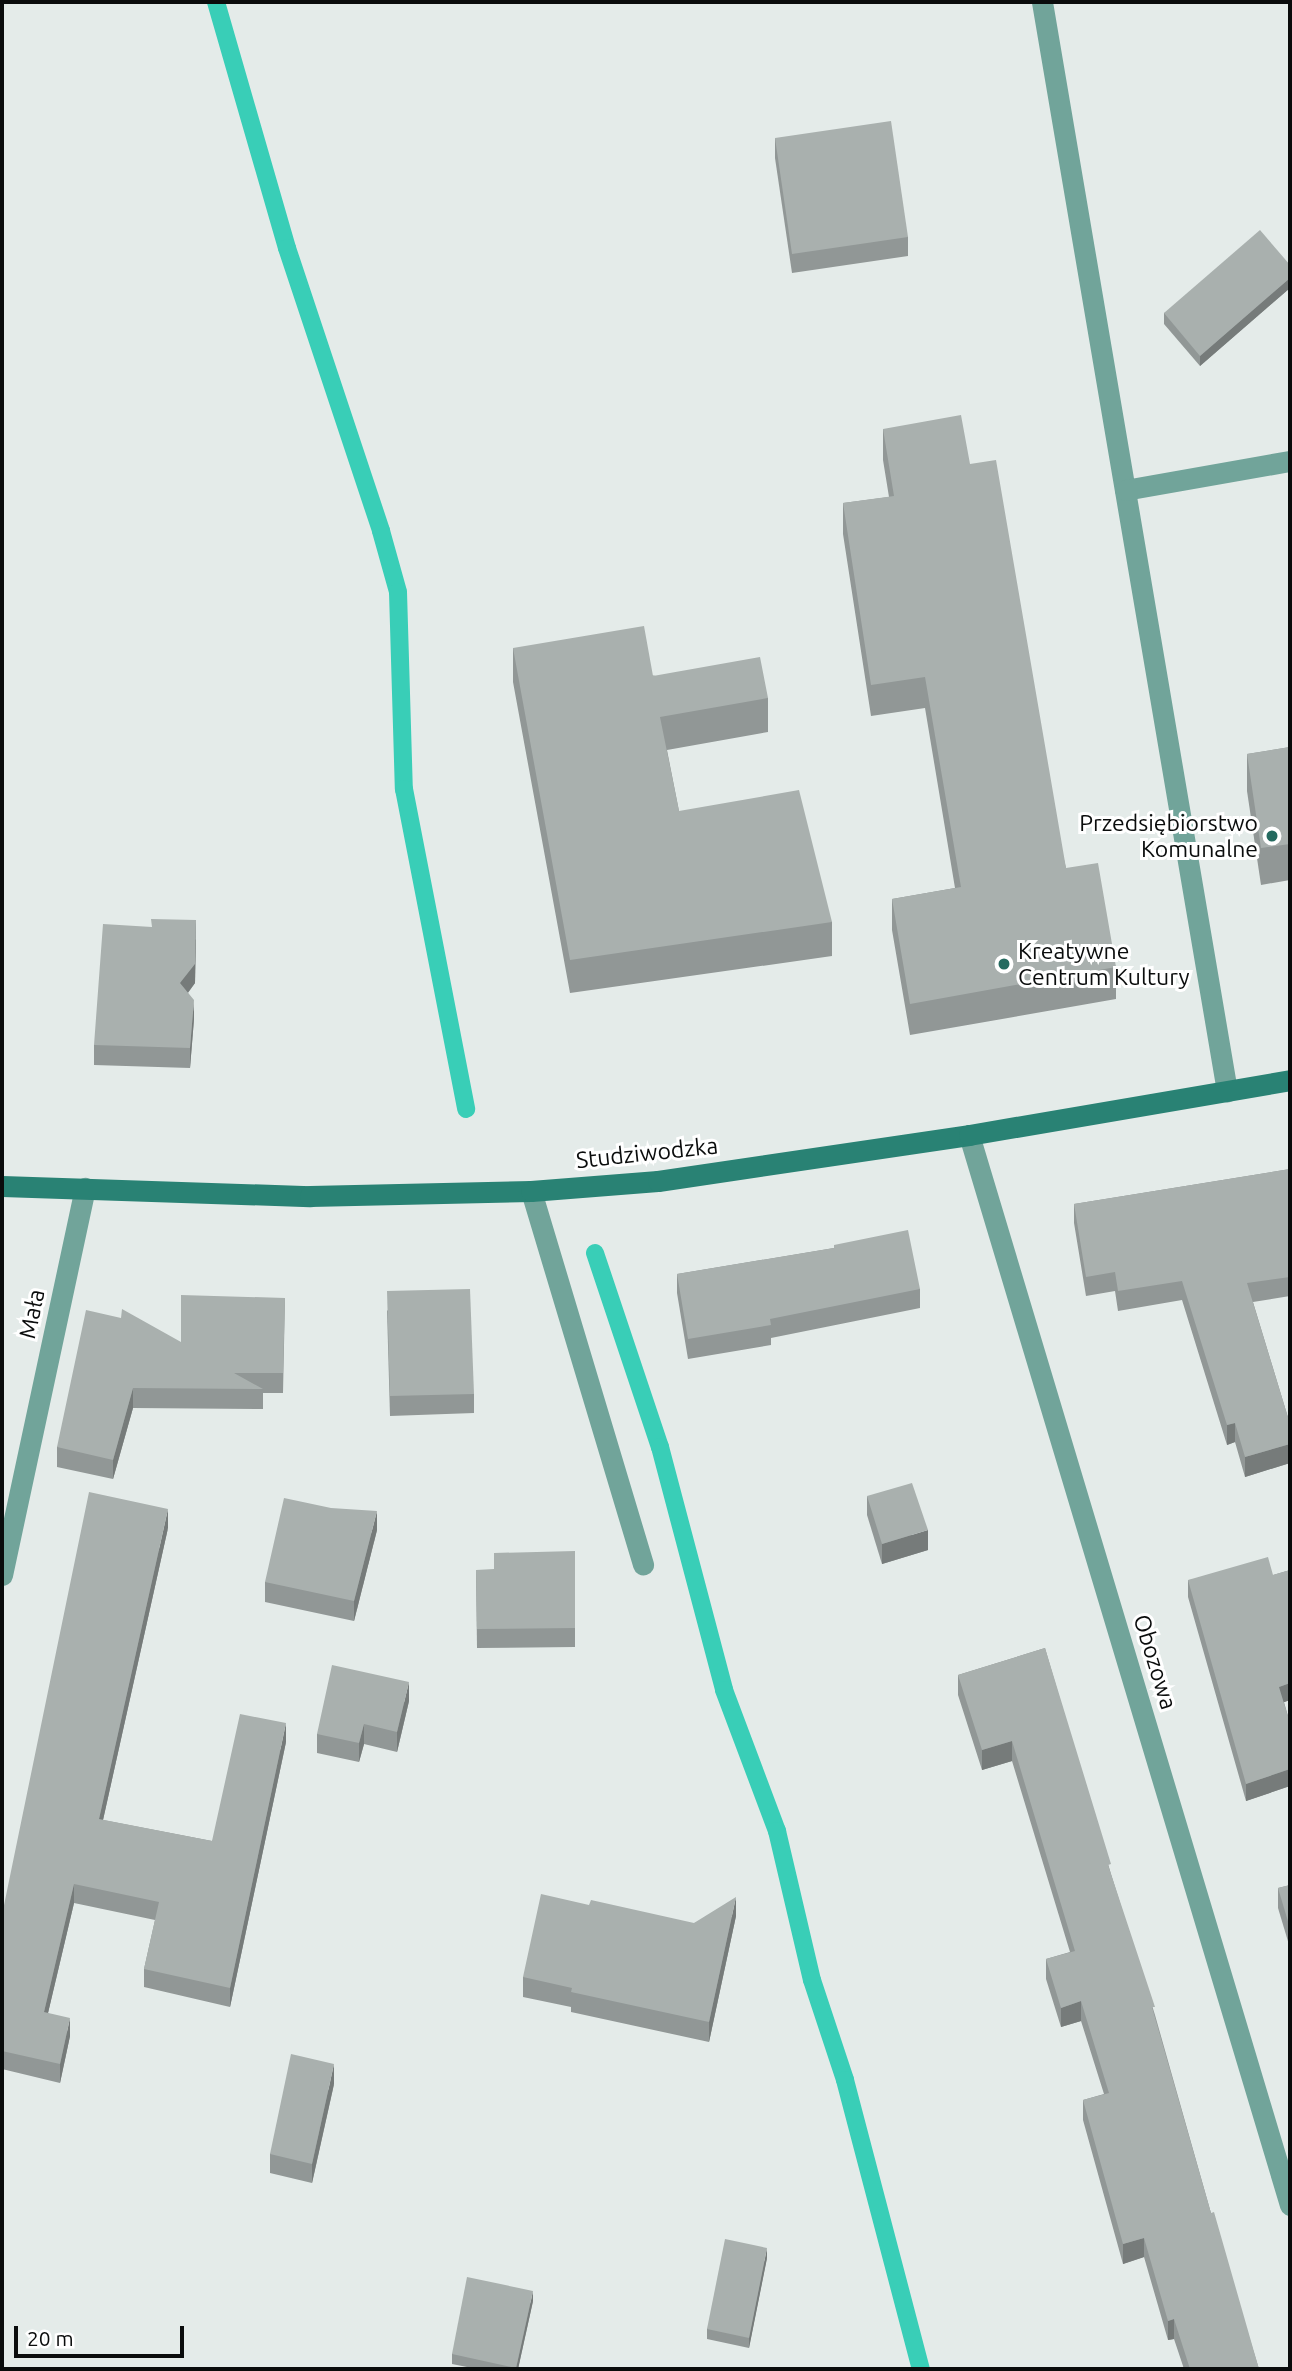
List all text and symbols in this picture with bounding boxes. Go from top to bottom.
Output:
place label: Przedsiębiorstwo Komunalne [1079,809,1258,863]
marker: Przedsiębiorstwo Komunalne [1264,828,1280,844]
place label: Kreatywne Centrum Kultury [1018,937,1189,991]
marker: Kreatywne Centrum Kultury [996,956,1012,972]
street label: Studziwodzka [575,1132,719,1174]
street label: Mała [13,1287,51,1341]
street label: Obozowa [1127,1611,1183,1713]
scale bar [18,2312,187,2356]
text: 20 m [27,2326,74,2350]

